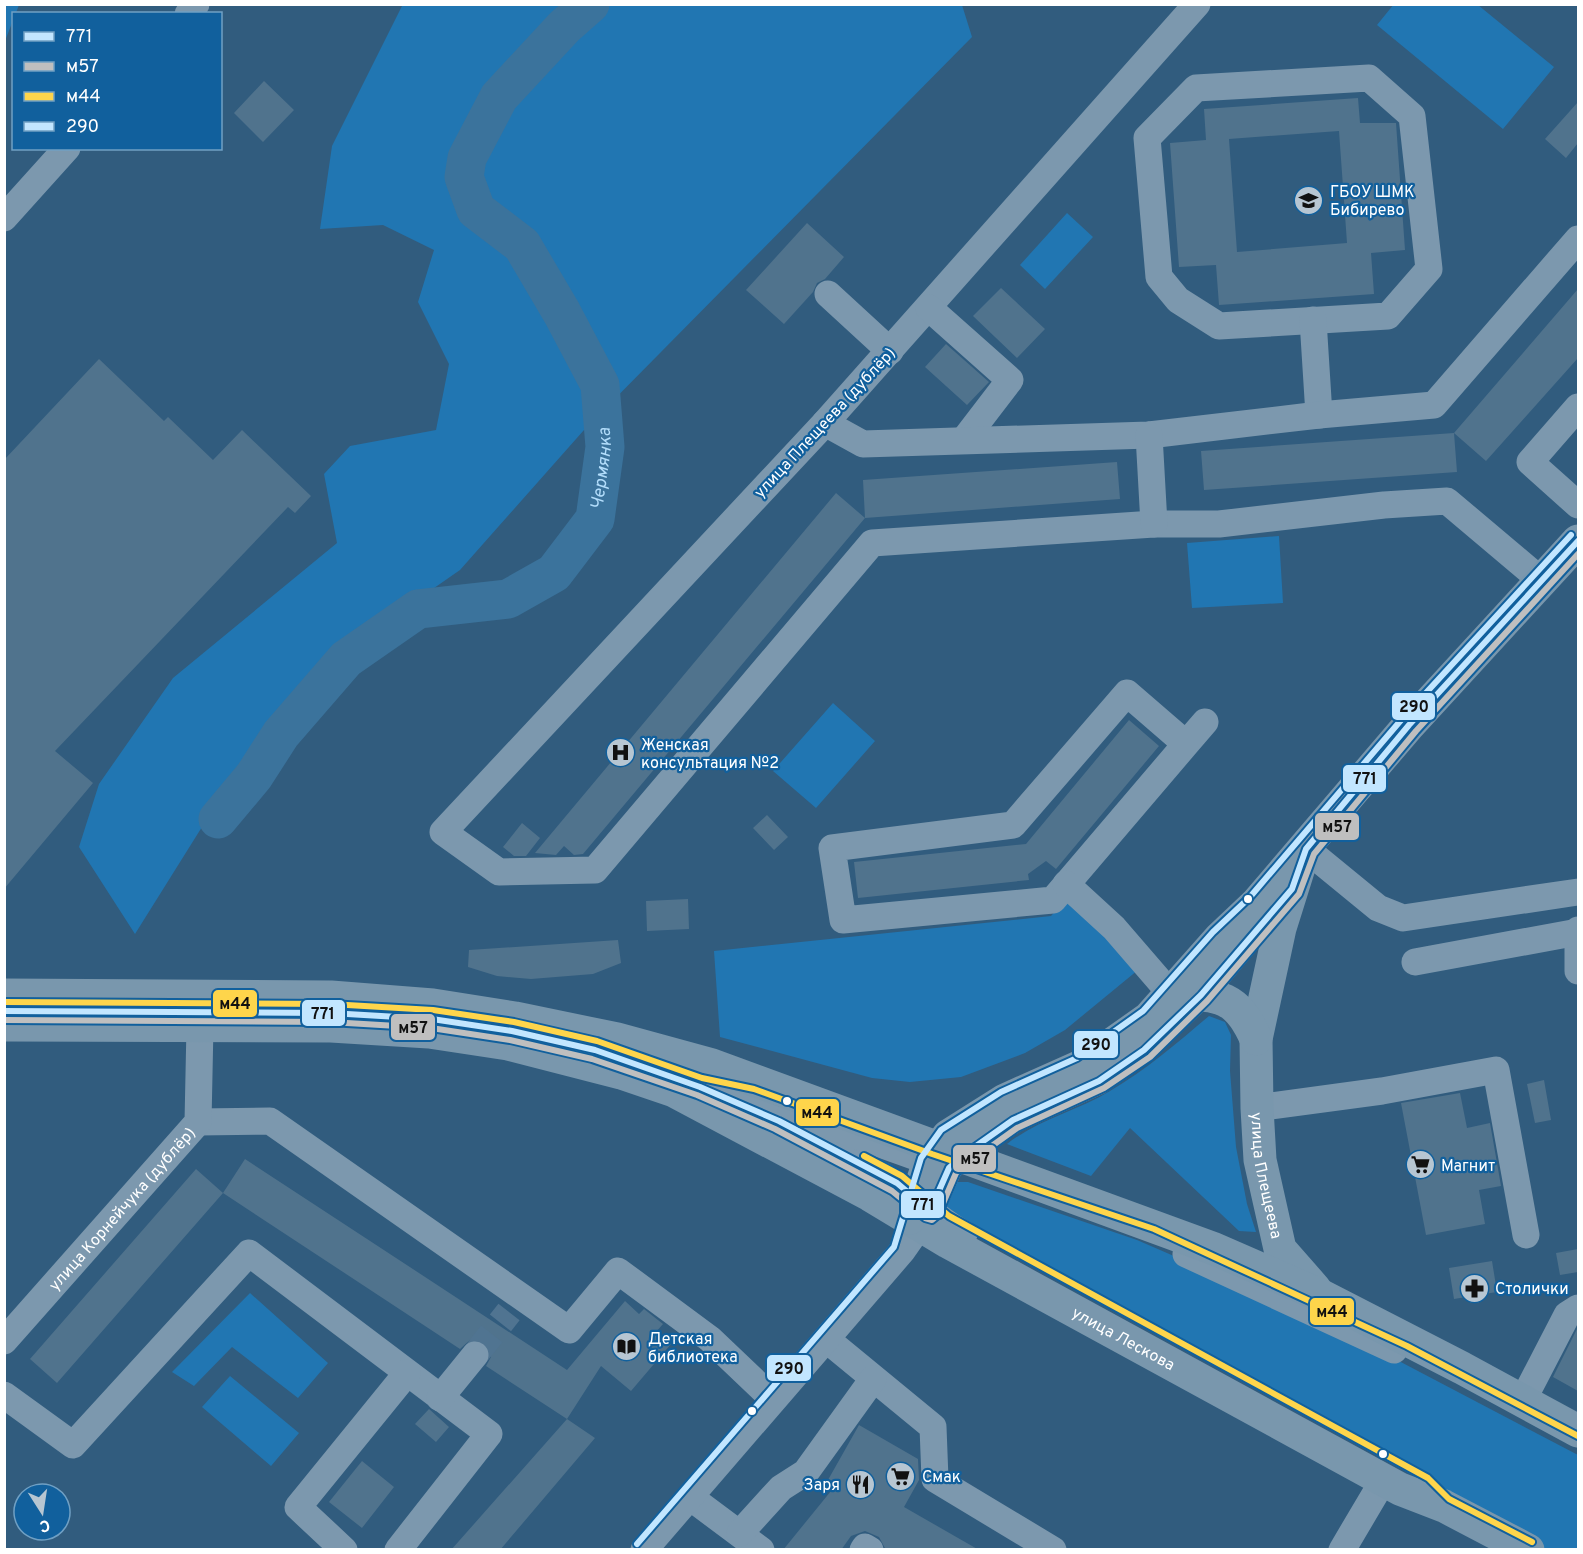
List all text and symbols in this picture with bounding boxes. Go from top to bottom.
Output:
legend [12,12,222,150]
text: 771 [66,26,92,49]
text: м57 [66,56,99,79]
text: м44 [66,86,101,109]
text: 290 [66,116,99,139]
place label: ГБОУ ШМК Бибирево [1330,183,1415,221]
school or university icon: ГБОУ ШМК Бибирево [1293,184,1325,216]
street label: улица Плещеева (дублёр) [750,344,900,503]
water label: Чермянка [586,426,618,511]
line badge: 290 [1391,692,1436,721]
text: 290 [1399,698,1429,718]
place label: Женская консультация №2 [641,736,779,774]
hospital icon: Женская консультация №2 [604,737,636,769]
line badge: 771 [1342,764,1387,793]
text: 771 [1353,770,1377,790]
line badge: м57 [1314,812,1360,841]
text: м57 [1322,818,1352,838]
unlabelled marker [1242,893,1254,905]
line badge: м44 [212,989,258,1018]
text: м44 [219,995,251,1015]
line badge: 771 [301,999,346,1027]
text: 771 [311,1005,335,1025]
line badge: м57 [390,1013,436,1041]
text: м57 [398,1019,428,1039]
line badge: 290 [1073,1030,1119,1059]
text: 290 [1081,1036,1111,1056]
unlabelled marker [781,1095,793,1107]
line badge: м44 [795,1098,840,1127]
text: м44 [801,1104,833,1124]
street label: улица Плещеева [1245,1112,1285,1241]
street label: улица Корнейчука (дублёр) [45,1124,201,1296]
line badge: м57 [952,1144,997,1173]
supermarket icon: Магнит [1404,1149,1436,1181]
text: м57 [960,1150,990,1170]
place label: Магнит [1441,1157,1495,1177]
line badge: 771 [900,1190,945,1219]
text: 771 [911,1196,935,1216]
pharmacy icon: Столички [1458,1272,1490,1304]
place label: Столички [1495,1280,1569,1300]
line badge: м44 [1309,1297,1355,1326]
text: м44 [1316,1303,1348,1323]
street label: улица Лескова [1068,1304,1178,1376]
place label: Детская библиотека [648,1330,738,1368]
library icon: Детская библиотека [611,1331,643,1363]
line badge: 290 [766,1354,812,1382]
text: 290 [774,1360,804,1380]
unlabelled marker [746,1405,758,1417]
unlabelled marker [1377,1448,1389,1460]
supermarket icon: Смак [885,1460,917,1492]
restaurant icon: Заря [845,1468,877,1500]
place label: Смак [922,1468,961,1488]
place label: Заря [804,1476,840,1496]
north arrow [12,1482,72,1542]
text: С [38,1514,52,1536]

